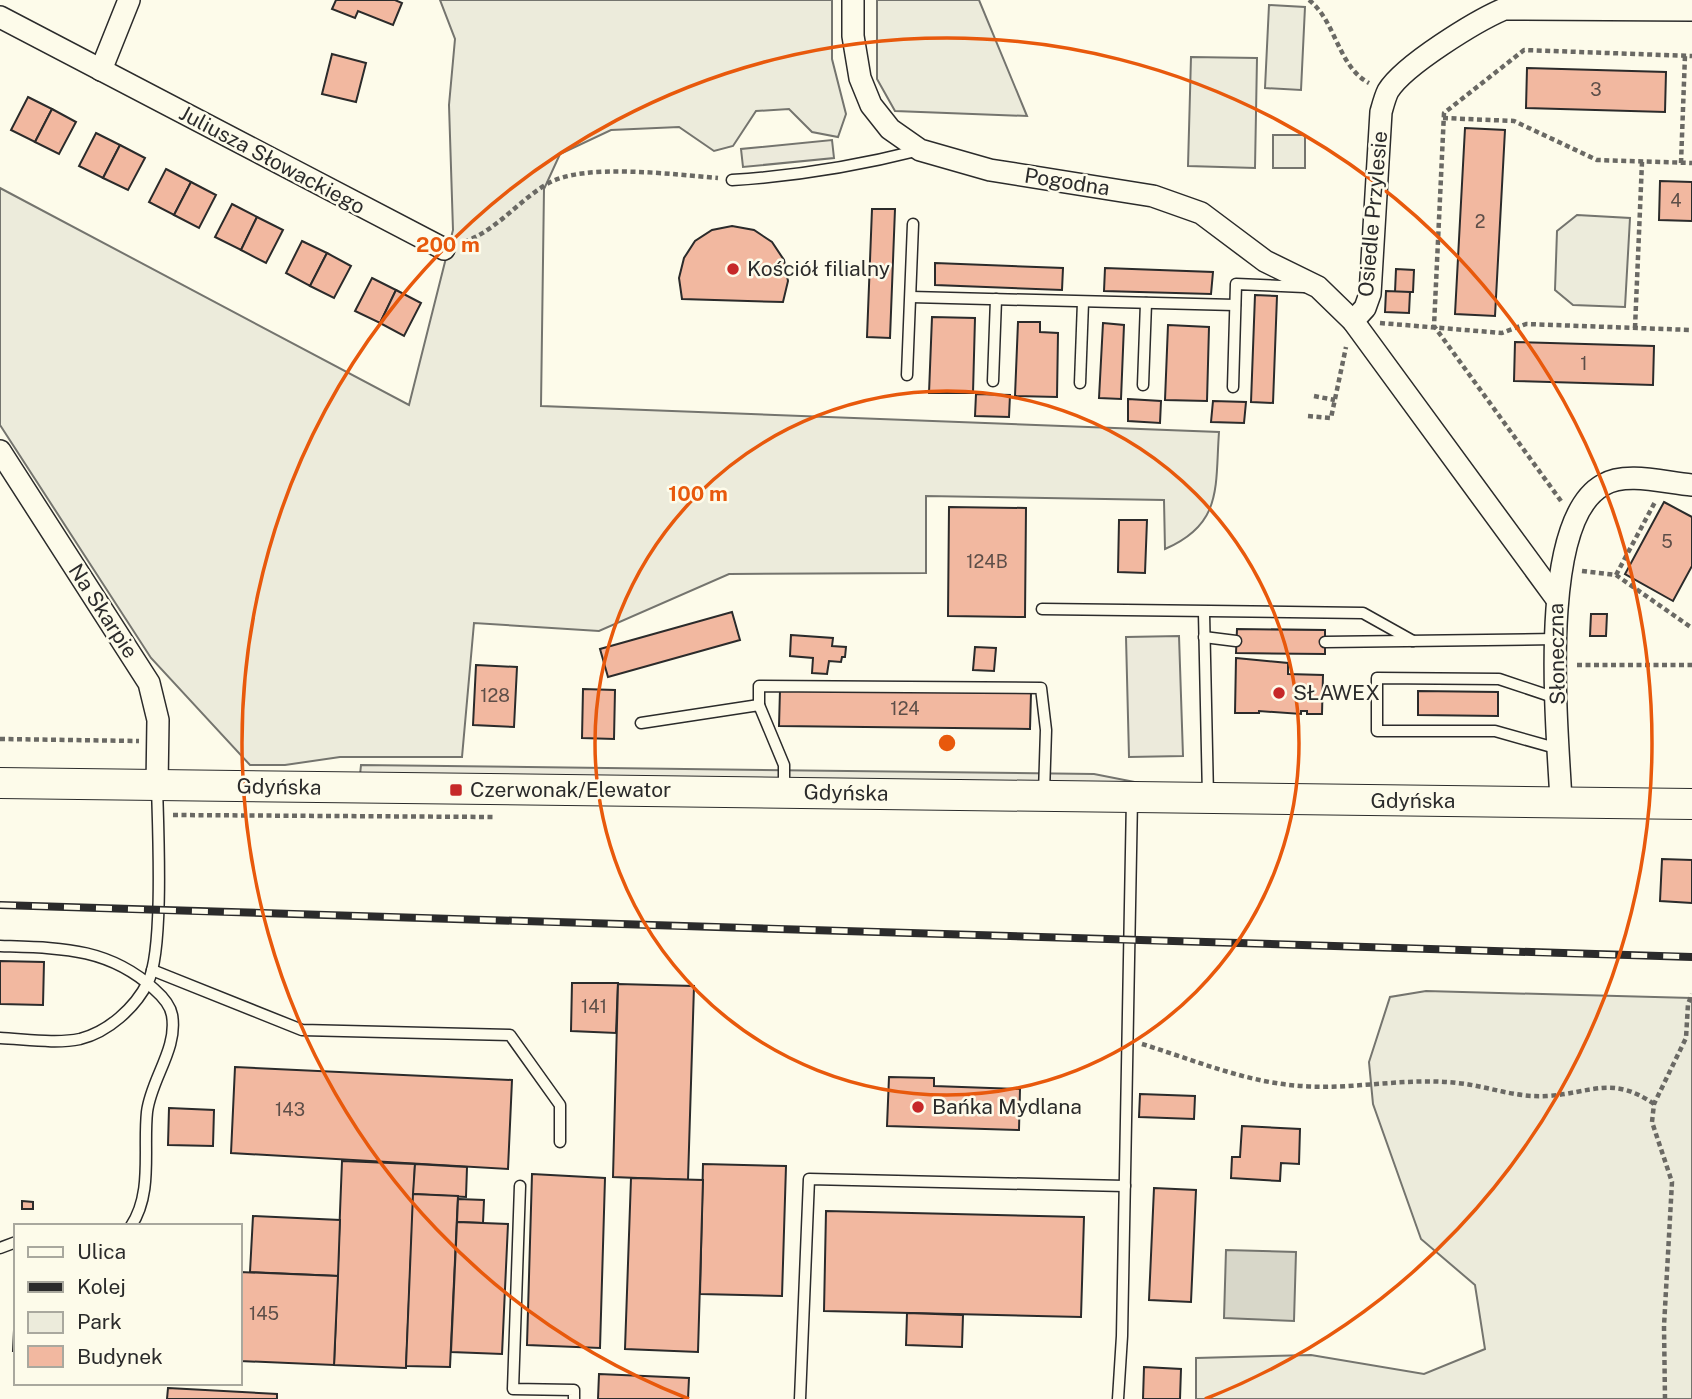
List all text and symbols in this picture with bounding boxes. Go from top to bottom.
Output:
house number: 3 [1590,79,1602,100]
street label: Juliusza Słowackiego [175,100,369,219]
street label: Osiedle Przylesie [1353,130,1392,298]
street label: Pogodna [1023,162,1111,201]
house number: 4 [1670,190,1682,211]
house number: 2 [1475,211,1485,232]
text: 200 m [416,232,480,257]
place label: Kościół filialny [747,256,890,281]
marker: Kościół filialny [725,261,741,277]
house number: 1 [1580,353,1588,374]
text: 100 m [668,481,728,506]
house number: 5 [1661,531,1673,552]
house number: 124B [966,551,1008,572]
street label: Na Skarpie [64,559,143,663]
street label: Słoneczna [1543,603,1570,705]
place label: SŁAWEX [1293,680,1380,705]
house number: 128 [480,685,510,706]
marker: SŁAWEX [1271,685,1287,701]
house number: 124 [890,698,920,719]
centre of rings [935,731,959,755]
street label: Gdyńska [236,773,322,800]
place label: Czerwonak/Elewator [470,777,671,802]
street label: Gdyńska [803,779,889,806]
marker: Czerwonak/Elewator [448,782,464,798]
street label: Gdyńska [1371,788,1455,813]
house number: 141 [581,996,607,1017]
place label: Bańka Mydlana [932,1094,1082,1119]
house number: 143 [275,1099,305,1120]
marker: Bańka Mydlana [910,1099,926,1115]
legend [14,1224,242,1385]
text: Ulica [77,1239,126,1264]
text: Kolej [77,1274,126,1299]
house number: 145 [249,1303,279,1324]
text: Park [77,1309,122,1334]
text: Budynek [77,1344,163,1369]

